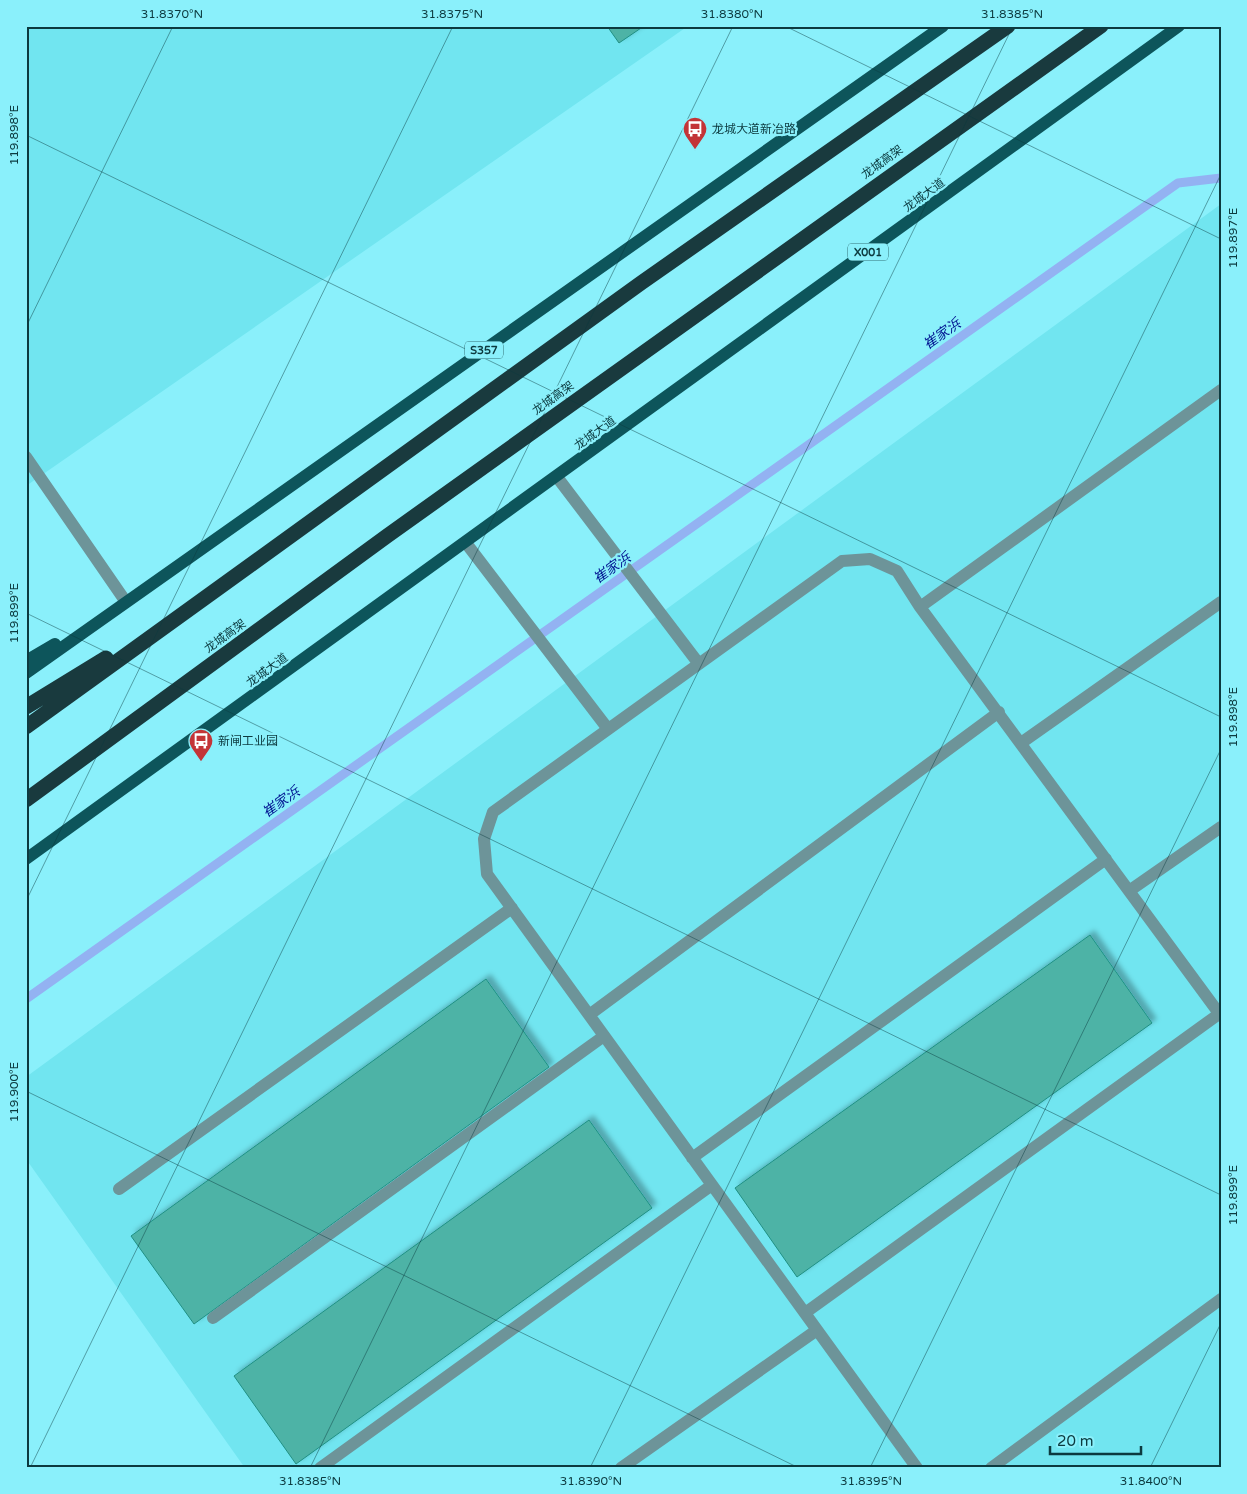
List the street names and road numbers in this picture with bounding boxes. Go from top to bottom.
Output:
street label: 龙城高架 [858,142,906,182]
street label: 龙城大道 [900,175,948,215]
road number: X001 [848,243,888,260]
road number: S357 [465,342,503,358]
street label: 龙城高架 [529,378,577,418]
street label: 龙城大道 [571,413,619,453]
street label: 龙城高架 [201,616,249,656]
street label: 龙城大道 [243,650,291,690]

